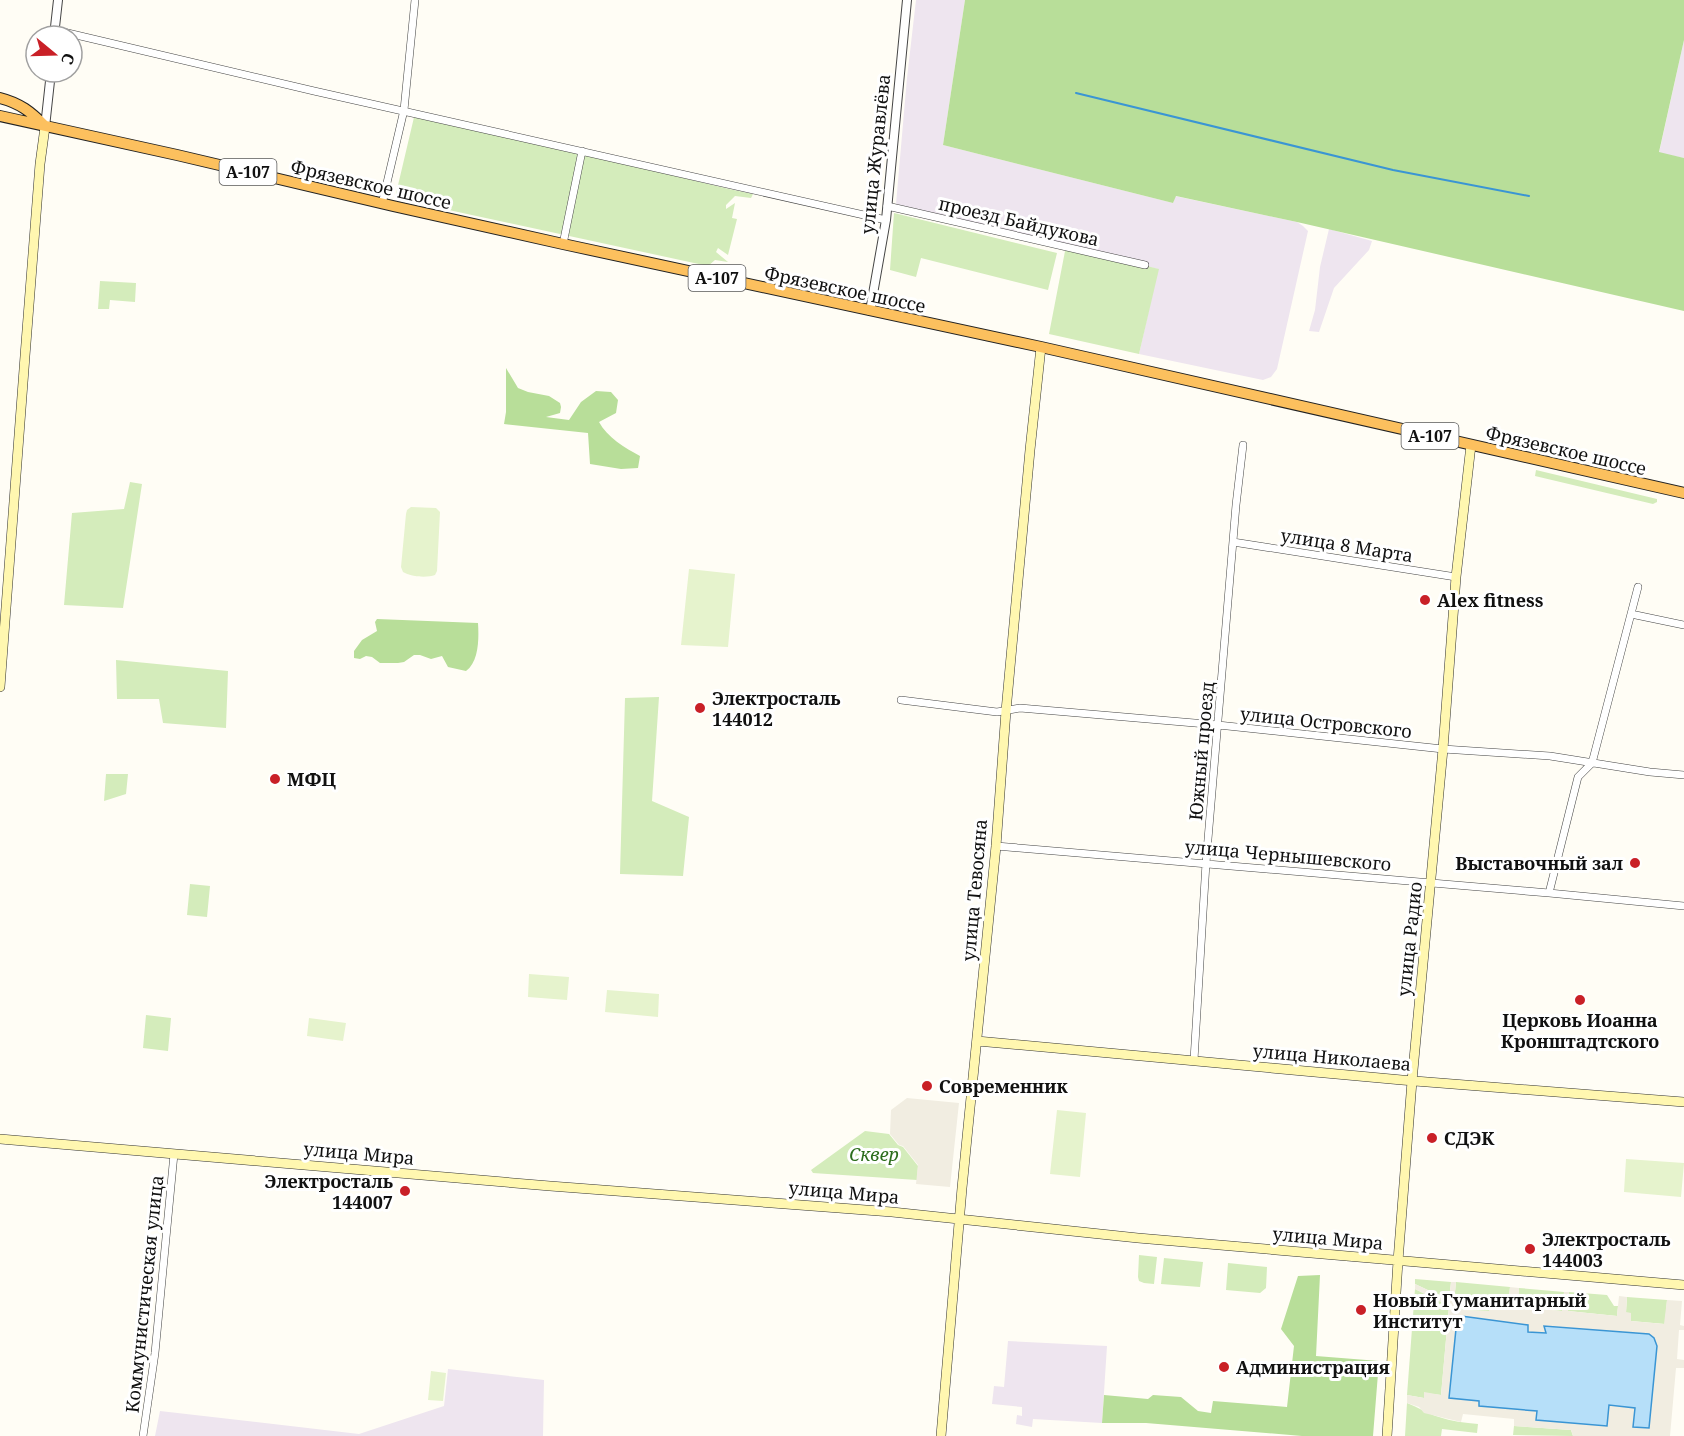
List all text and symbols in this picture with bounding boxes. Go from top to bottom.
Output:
north arrow [24,24,84,84]
text: С [56,50,80,67]
street label: улица Журавлёва [855,73,895,235]
street label: Фрязевское шоссе [288,154,454,214]
road number: А-107 [220,159,276,185]
street label: проезд Байдукова [936,191,1102,251]
street label: Фрязевское шоссе [762,260,928,318]
road number: А-107 [688,265,746,291]
street label: Фрязевское шоссе [1483,420,1649,480]
road number: А-107 [1402,423,1458,449]
street label: улица 8 Марта [1279,523,1415,567]
place label: Alex fitness [1437,588,1544,612]
marker: Alex fitness [1418,593,1432,607]
street label: Южный проезд [1183,681,1219,821]
place label: Электросталь 144012 [712,686,841,731]
marker: Электросталь 144012 [693,701,707,715]
street label: улица Островского [1239,701,1413,743]
place label: МФЦ [287,767,336,791]
marker: МФЦ [268,772,282,786]
street label: улица Тевосяна [956,818,992,962]
street label: улица Чернышевского [1184,834,1392,876]
place label: Выставочный зал [1455,851,1623,875]
marker: Выставочный зал [1628,856,1642,870]
street label: улица Радио [1391,880,1427,998]
marker: Церковь Иоанна Кронштадтского [1573,993,1587,1007]
place label: Церковь Иоанна Кронштадтского [1501,1008,1659,1053]
street label: улица Николаева [1252,1038,1412,1076]
place label: Современник [939,1074,1068,1098]
marker: Современник [920,1079,934,1093]
place label: СДЭК [1444,1126,1495,1150]
marker: СДЭК [1425,1131,1439,1145]
street label: улица Мира [303,1136,415,1170]
park label: Сквер [849,1142,899,1166]
place label: Электросталь 144007 [264,1169,393,1214]
street label: Коммунистическая улица [120,1174,168,1414]
street label: улица Мира [788,1175,900,1209]
marker: Электросталь 144007 [398,1184,412,1198]
street label: улица Мира [1272,1221,1384,1255]
place label: Электросталь 144003 [1542,1227,1671,1272]
marker: Электросталь 144003 [1523,1242,1537,1256]
place label: Новый Гуманитарный Институт [1373,1288,1587,1333]
marker: Новый Гуманитарный Институт [1354,1303,1368,1317]
place label: Администрация [1236,1355,1390,1379]
marker: Администрация [1217,1360,1231,1374]

